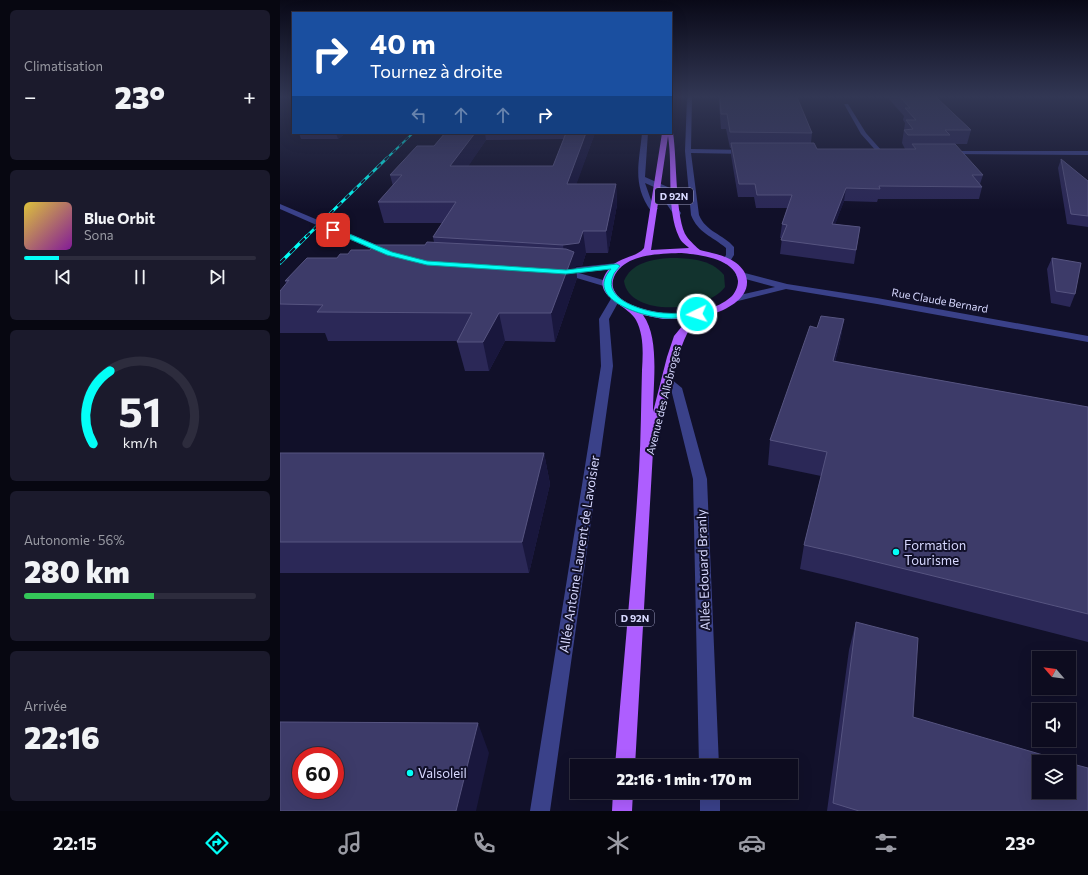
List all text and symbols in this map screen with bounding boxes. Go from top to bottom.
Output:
text: 40 m [370,26,436,60]
icon: right [304,28,356,80]
text: Climatisation [24,58,103,74]
text: Tournez à droite [370,60,503,82]
text: 23° [115,78,165,115]
text: − [24,83,37,110]
text: + [243,83,256,110]
icon: left [408,104,430,126]
icon: ahead [450,104,472,126]
icon: ahead [492,104,514,126]
icon: right [534,104,556,126]
road number: D 92N [655,188,693,204]
text: Blue Orbit [84,209,155,227]
pin [316,213,350,247]
icon: arrive [322,219,344,241]
text: Sona [84,227,114,243]
icon: previous [52,266,74,288]
icon: pause [129,266,151,288]
icon: next [206,266,228,288]
street label: Rue Claude Bernard [891,285,989,315]
position arrow [676,293,718,335]
street label: Avenue des Allobroges [643,344,683,456]
text: 51 [118,384,162,435]
text: km/h [123,432,157,450]
street label: Allée Antoine Laurent de Lavoisier [555,454,603,654]
street label: Allée Edouard Branly [693,509,713,631]
text: Autonomie · 56% [24,532,125,548]
place label: Formation Tourisme [904,537,966,568]
marker: Formation Tourisme [891,547,901,557]
text: 280 km [24,552,130,589]
road number: D 92N [616,610,654,626]
north arrow [1032,651,1076,695]
map controls [1032,651,1076,799]
text: Arrivée [24,698,67,714]
button: sound [1032,703,1076,747]
text: 22:16 [24,718,100,755]
speed limit sign: 60 [292,747,344,799]
button: layers [1032,755,1076,799]
place label: Valsoleil [418,765,467,781]
marker: Valsoleil [405,768,415,778]
text: 22:16 · 1 min · 170 m [616,770,752,788]
icon: directions [203,829,231,857]
icon: music [336,829,364,857]
icon: phone [470,829,498,857]
icon: climate [604,829,632,857]
icon: car [738,829,766,857]
icon: filters [872,829,900,857]
text: 22:15 [53,832,97,854]
text: 23° [1005,832,1035,854]

